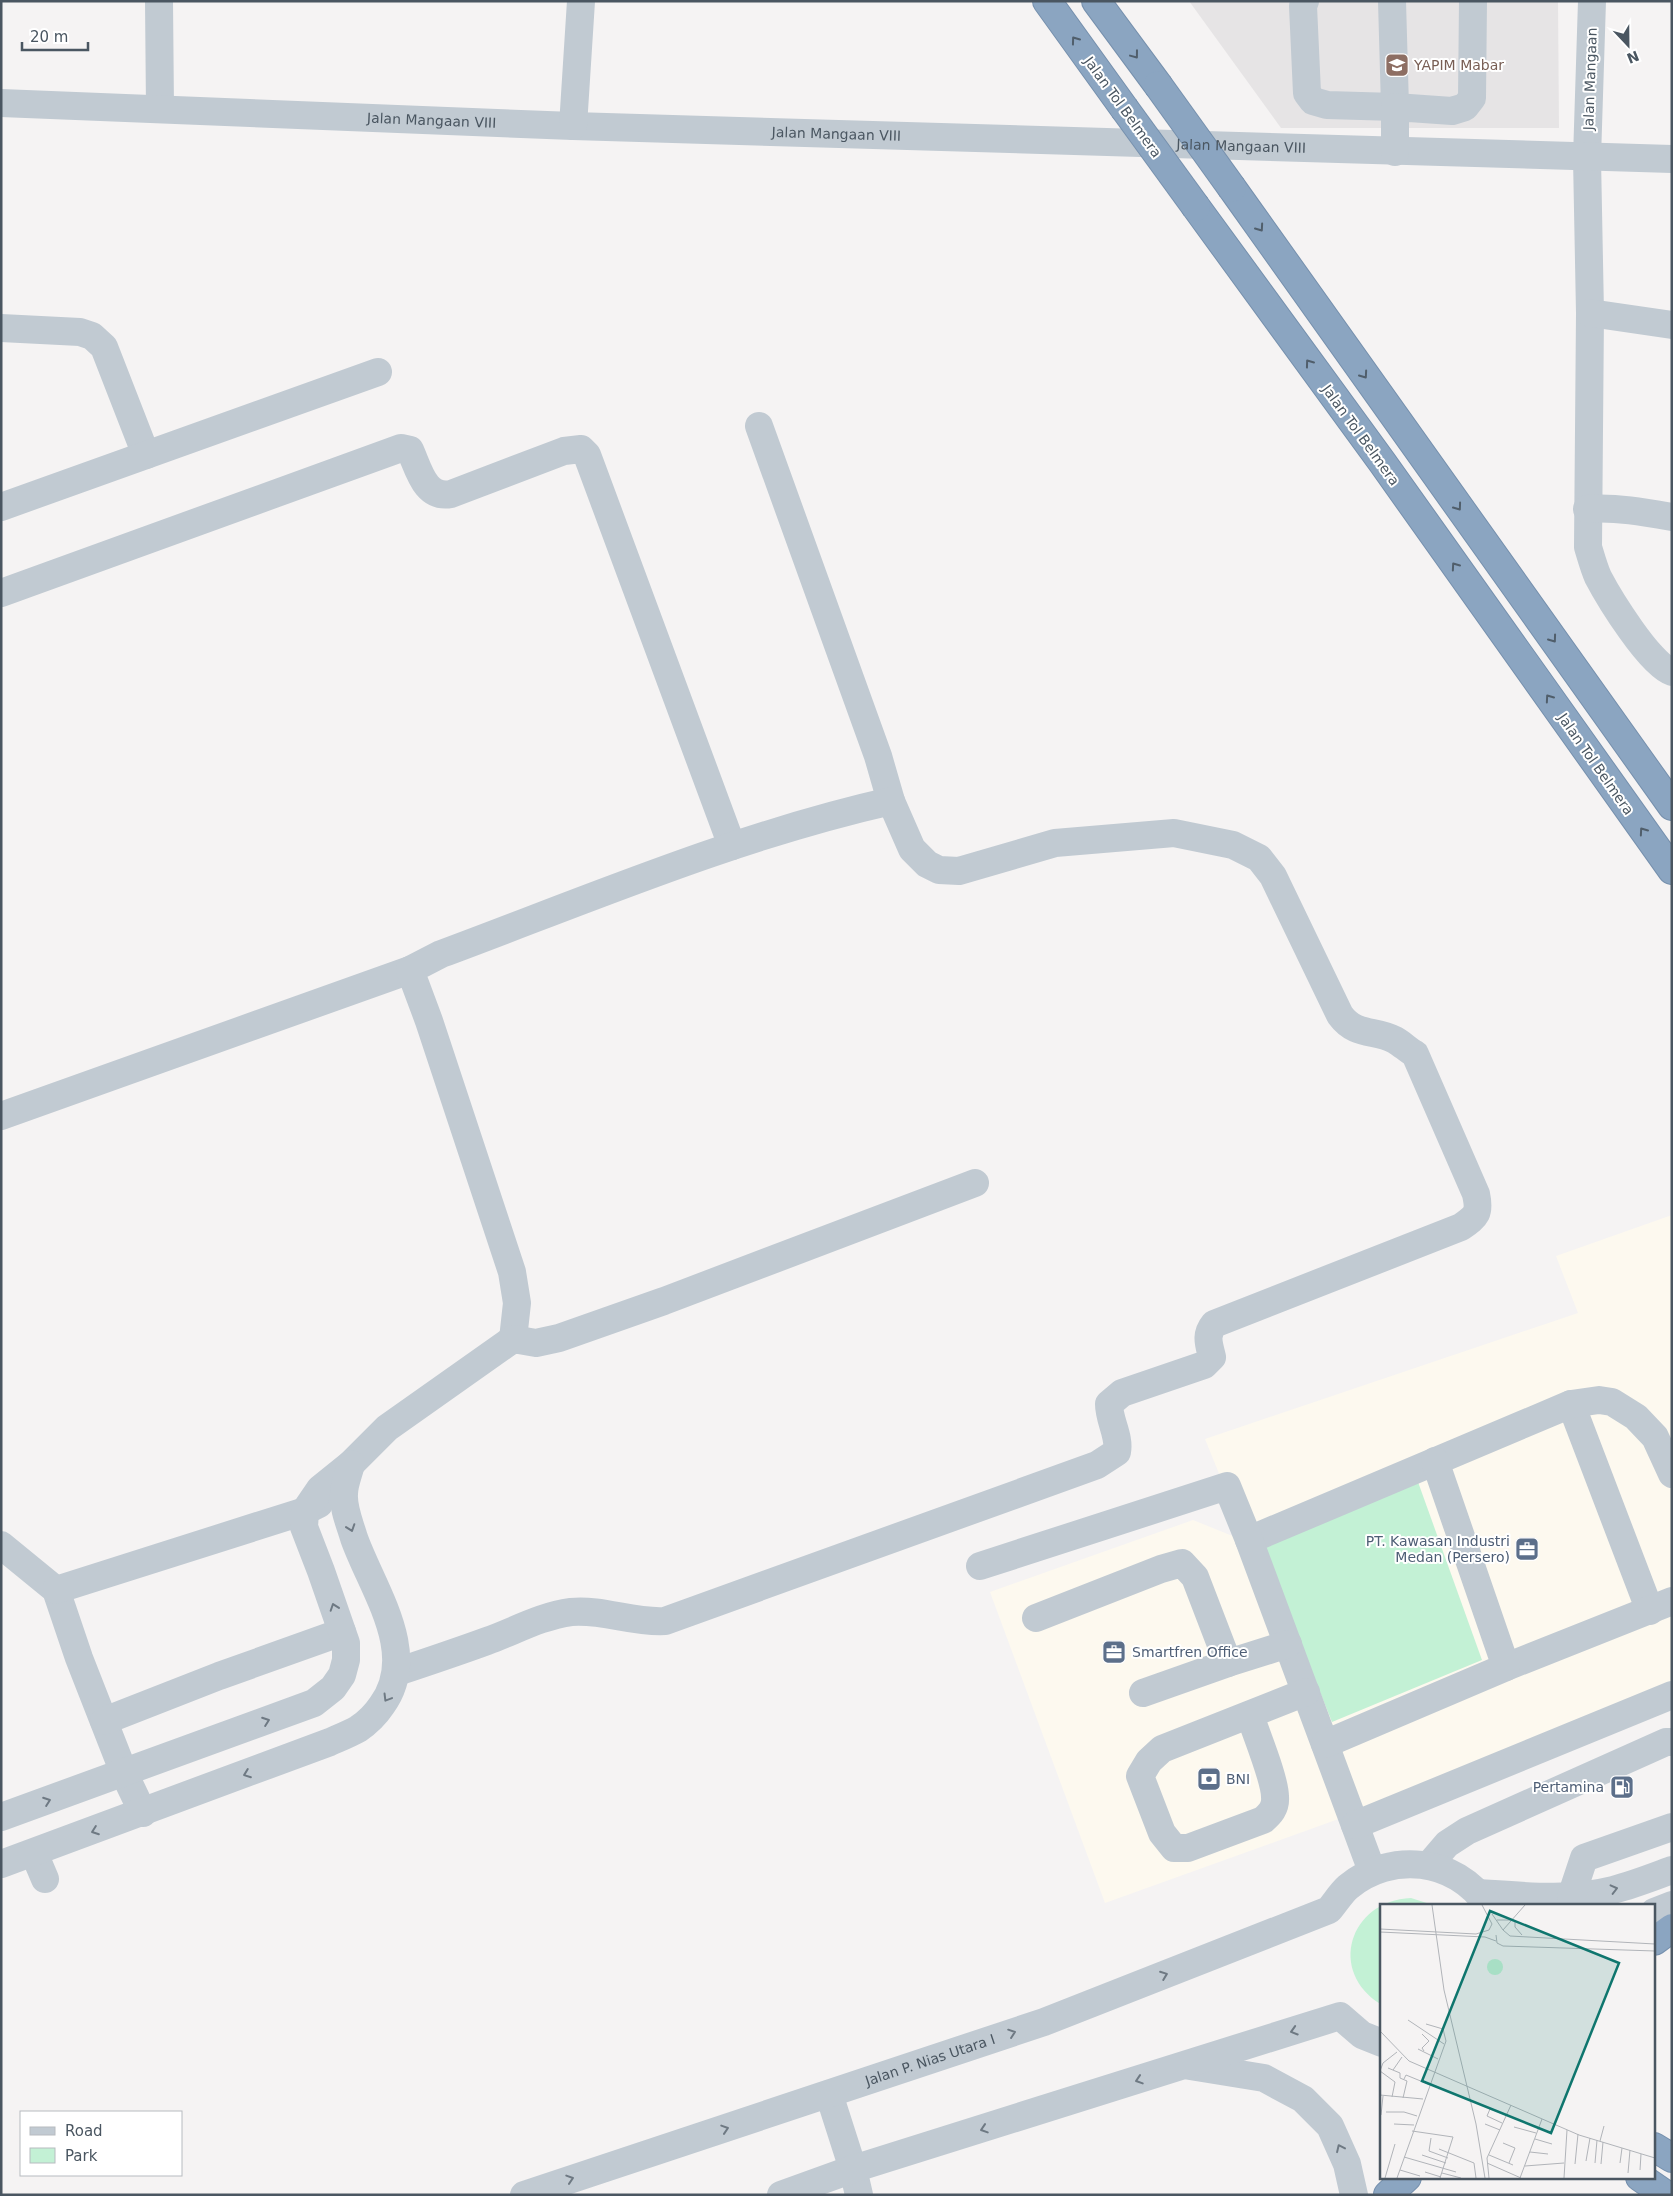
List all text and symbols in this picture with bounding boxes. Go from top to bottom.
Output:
scale bar [22,20,89,52]
north arrow [1603,20,1653,70]
street label: Jalan Mangaan [1580,27,1600,132]
text: 20 m [30,28,68,46]
one-way arrow [1072,36,1081,46]
text: N [1624,47,1641,67]
one-way arrow [1130,49,1138,58]
school or university icon: YAPIM Mabar [1384,52,1410,78]
street label: Jalan Tol Belmera [1081,53,1165,160]
place label: YAPIM Mabar [1413,57,1504,73]
street label: Jalan Mangaan VIII [366,110,497,131]
street label: Jalan Mangaan VIII [770,124,901,144]
street label: Jalan Mangaan VIII [1175,136,1306,156]
one-way arrow [1254,222,1263,232]
one-way arrow [1306,359,1315,369]
one-way arrow [1358,369,1367,379]
street label: Jalan Tol Belmera [1319,381,1403,488]
one-way arrow [1453,501,1461,510]
one-way arrow [1452,562,1461,572]
one-way arrow [1547,634,1556,643]
one-way arrow [1546,694,1555,704]
street label: Jalan Tol Belmera [1554,709,1637,818]
one-way arrow [1640,827,1650,836]
one-way arrow [345,1524,355,1532]
place label: PT. Kawasan Industri Medan (Persero) [1366,1533,1510,1565]
office icon: PT. Kawasan Industri Medan (Persero) [1514,1536,1540,1562]
one-way arrow [329,1603,339,1611]
office icon: Smartfren Office [1101,1639,1127,1665]
place label: Smartfren Office [1132,1644,1248,1660]
one-way arrow [383,1693,393,1702]
one-way arrow [261,1717,269,1727]
bank icon: BNI [1196,1766,1222,1792]
one-way arrow [243,1767,252,1778]
place label: BNI [1226,1771,1250,1787]
fuel station icon: Pertamina [1609,1774,1635,1800]
place label: Pertamina [1533,1779,1604,1795]
one-way arrow [42,1797,51,1807]
one-way arrow [91,1825,100,1835]
one-way arrow [1609,1884,1618,1895]
inset map [1380,1904,1656,2178]
one-way arrow [1159,1971,1167,1981]
one-way arrow [1290,2025,1298,2035]
one-way arrow [1007,2029,1015,2039]
street label: Jalan P. Nias Utara I [862,2031,997,2089]
one-way arrow [1135,2074,1143,2084]
legend [20,2111,182,2176]
text: Road [65,2122,103,2140]
one-way arrow [720,2124,729,2134]
one-way arrow [980,2124,988,2134]
one-way arrow [1336,2144,1347,2153]
text: Park [65,2147,98,2165]
one-way arrow [566,2175,574,2185]

